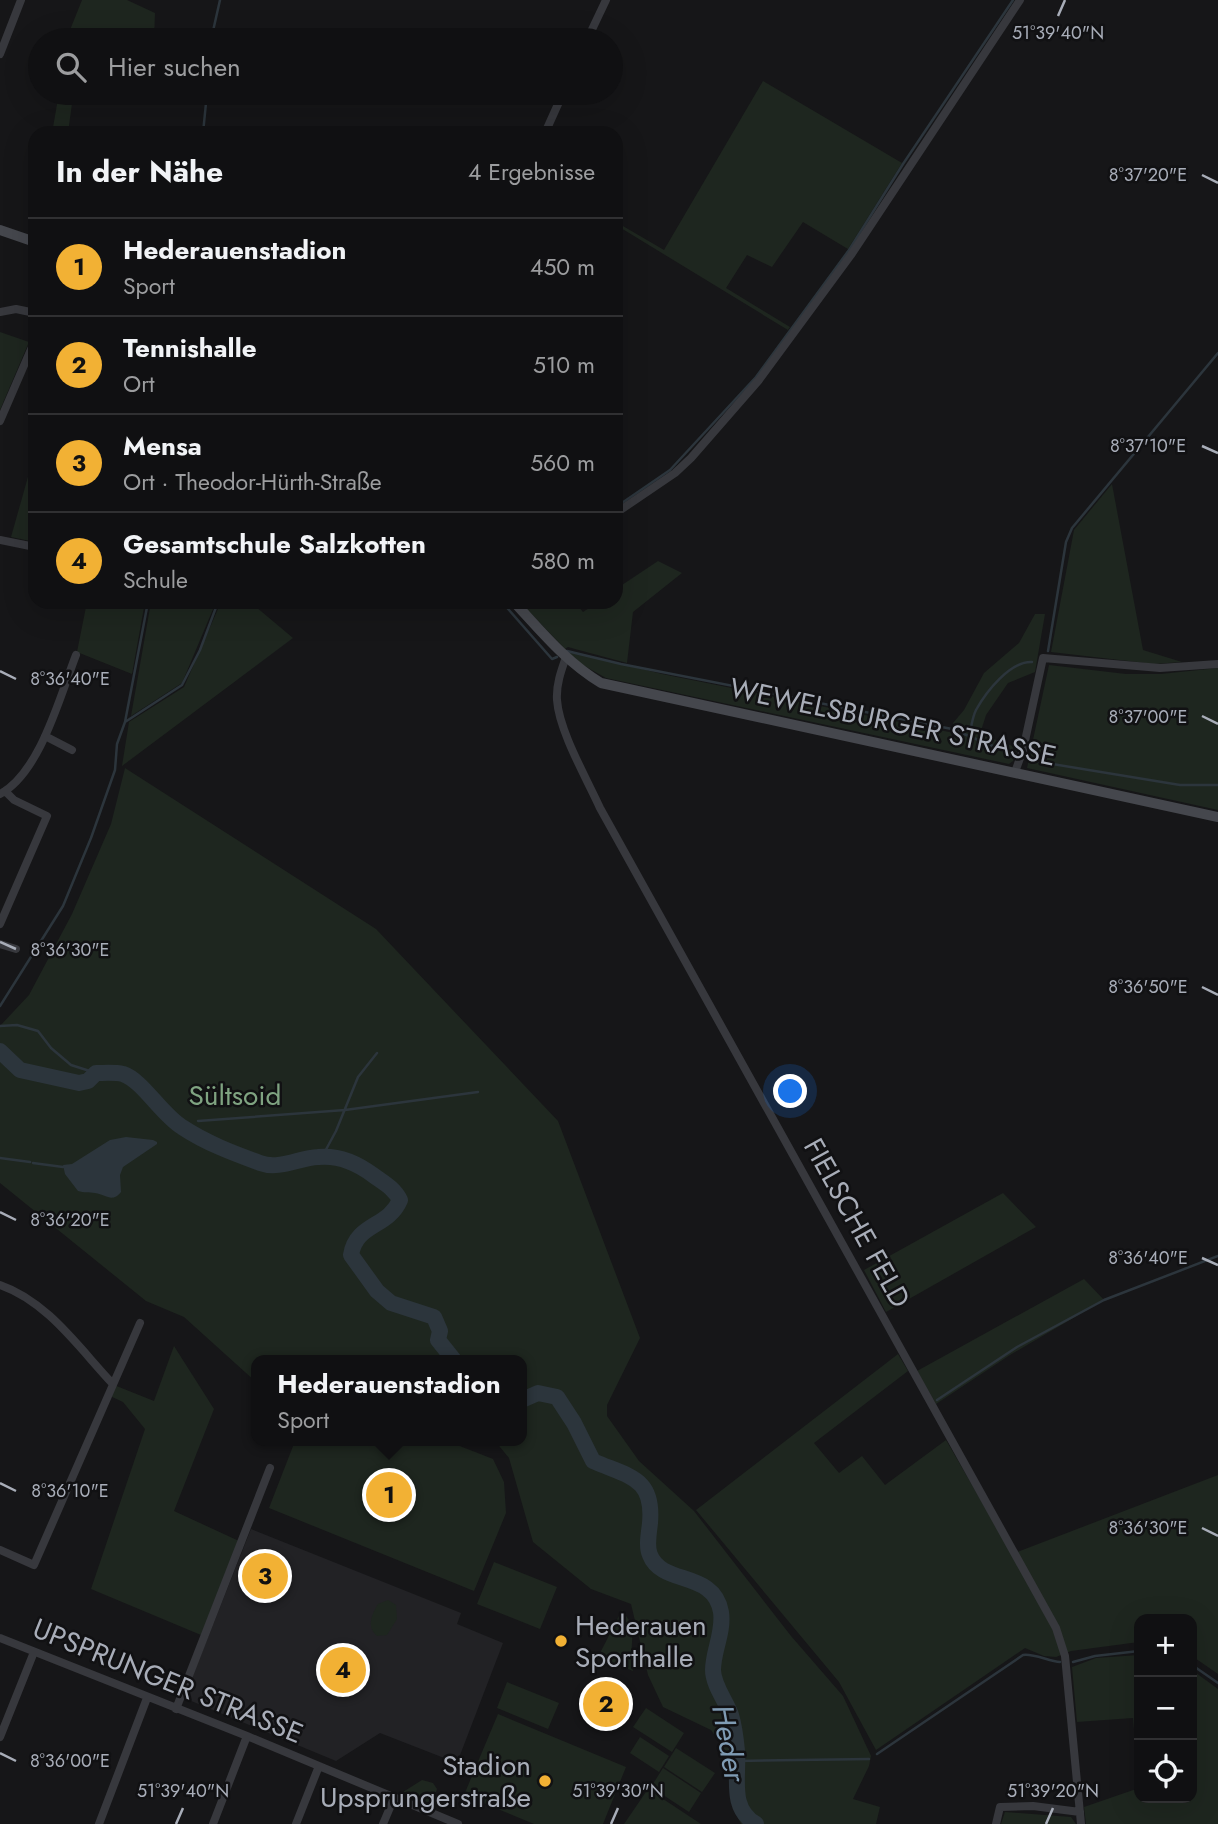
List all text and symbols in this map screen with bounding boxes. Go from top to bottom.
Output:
text: 51°39'40"N [1012,20,1104,46]
search box [28,28,623,105]
icon: search [52,48,90,86]
text: Hier suchen [108,48,241,86]
text: In der Nähe [56,150,223,193]
text: 4 Ergebnisse [468,155,595,189]
text: 8°37'20"E [1109,162,1187,188]
text: Hederauenstadion [123,231,346,269]
text: 1 [73,250,85,284]
text: 450 m [530,250,595,284]
text: Sport [123,269,175,303]
text: Tennishalle [123,329,257,367]
text: 2 [71,348,87,382]
text: 510 m [533,348,595,382]
text: Ort [123,367,155,401]
text: Mensa [123,427,202,465]
text: 8°37'10"E [1110,433,1186,459]
text: 3 [72,446,86,480]
text: 560 m [530,446,595,480]
text: Ort · Theodor-Hürth-Straße [123,465,382,499]
text: Gesamtschule Salzkotten [123,525,426,563]
text: 4 [71,544,87,578]
text: 580 m [531,544,595,578]
text: Schule [123,563,188,597]
text: 8°36'40"E [30,666,110,692]
street label: WEWELSBURGER STRASSE [726,667,1060,777]
text: 8°37'00"E [1109,704,1187,730]
text: 8°36'30"E [30,937,110,963]
text: 8°36'50"E [1108,974,1188,1000]
your location [773,1074,807,1108]
park label: Sültsoid [188,1075,282,1116]
street label: FIELSCHE FELD [793,1131,921,1315]
text: 8°36'20"E [30,1207,110,1233]
text: 8°36'40"E [1108,1245,1188,1271]
popup [251,1355,527,1446]
text: Hederauenstadion [277,1365,501,1403]
text: Sport [277,1403,329,1437]
pin: 1 [366,1469,412,1521]
text: 8°36'10"E [31,1478,109,1504]
text: 8°36'30"E [1108,1515,1188,1541]
pin: 3 [242,1550,288,1602]
place label: Hederauen Sporthalle [575,1605,707,1678]
street label: UPSPRUNGER STRASSE [27,1608,309,1754]
map controls [1134,1614,1197,1803]
button: + [1134,1614,1197,1677]
marker: Hederauen Sporthalle [553,1633,569,1649]
pin: 4 [320,1644,366,1696]
button: − [1134,1677,1197,1740]
pin: 2 [583,1678,629,1730]
water label: Heder [701,1701,757,1787]
button: locate [1134,1740,1197,1803]
place label: Stadion Upsprungerstraße [320,1745,531,1818]
text: 8°36'00"E [30,1748,110,1774]
marker: Stadion Upsprungerstraße [537,1773,553,1789]
text: 51°39'40"N [137,1778,229,1804]
text: 51°39'30"N [572,1778,664,1804]
text: 51°39'20"N [1007,1778,1099,1804]

